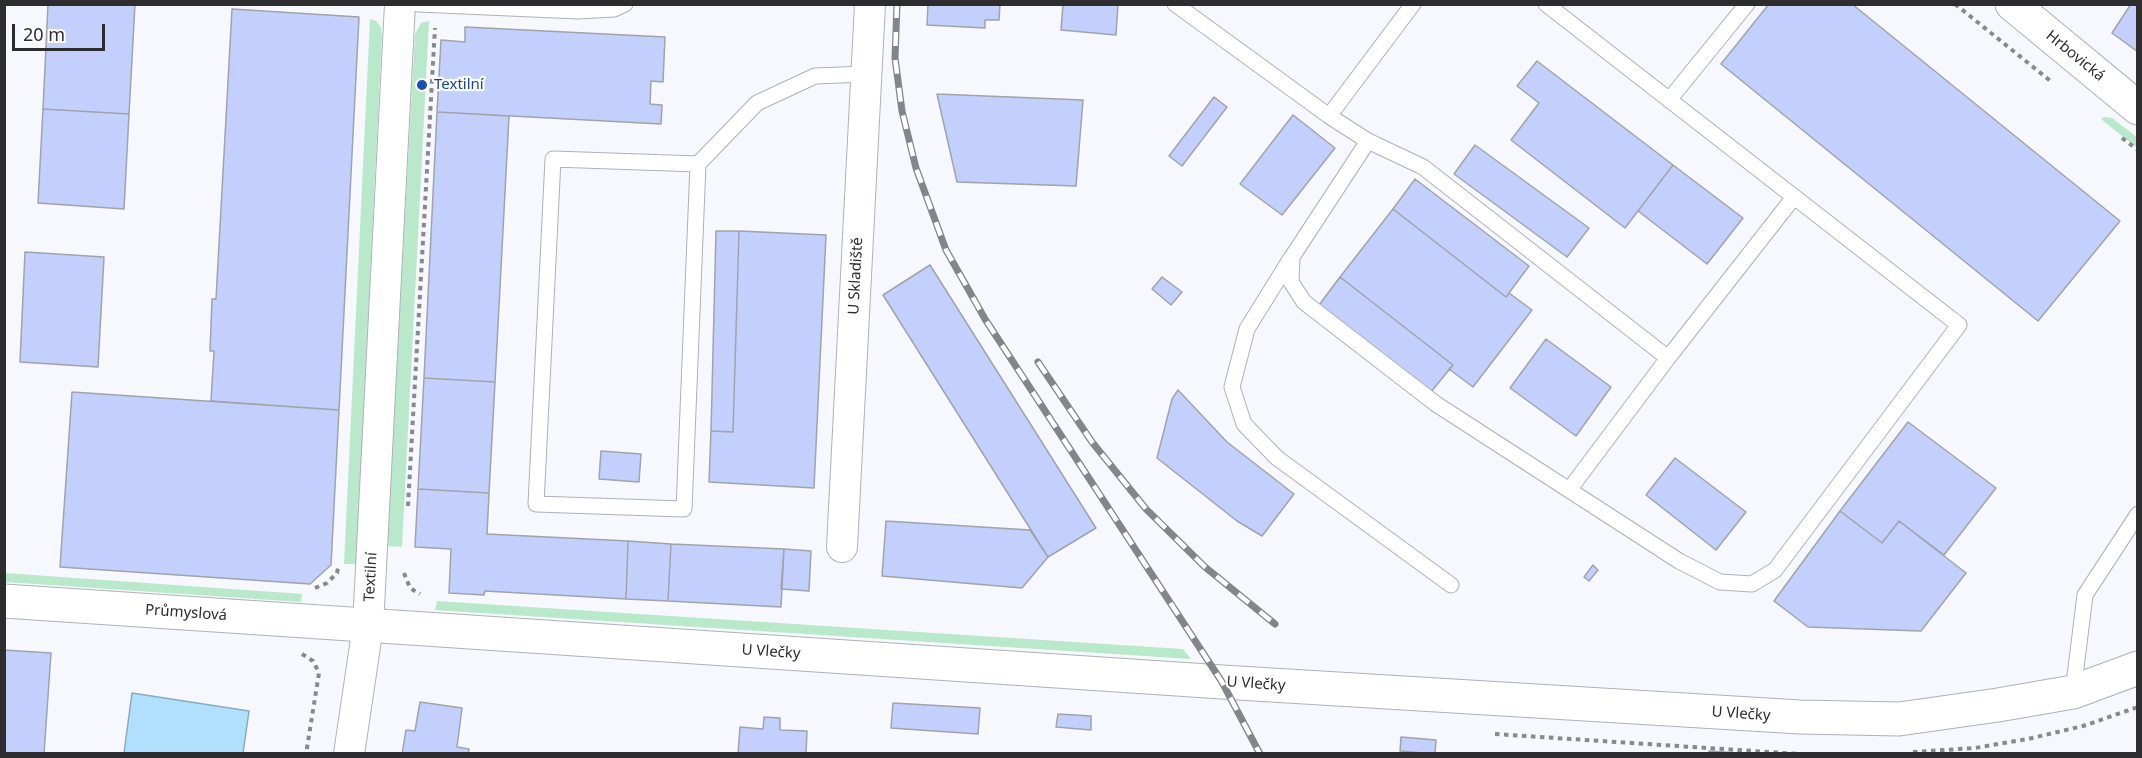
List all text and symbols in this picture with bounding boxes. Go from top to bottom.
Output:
scale bar [15,12,108,50]
text: 20 m [23,22,65,46]
street label: Hrbovická [2042,27,2108,85]
place label: Textilní [434,76,484,94]
marker: Textilní [415,78,429,92]
street label: U Skladiště [845,237,867,315]
street label: Textilní [361,552,381,602]
street label: Průmyslová [144,601,228,625]
street label: U Vlečky [741,641,801,663]
street label: U Vlečky [1226,673,1286,695]
street label: U Vlečky [1711,703,1771,725]

